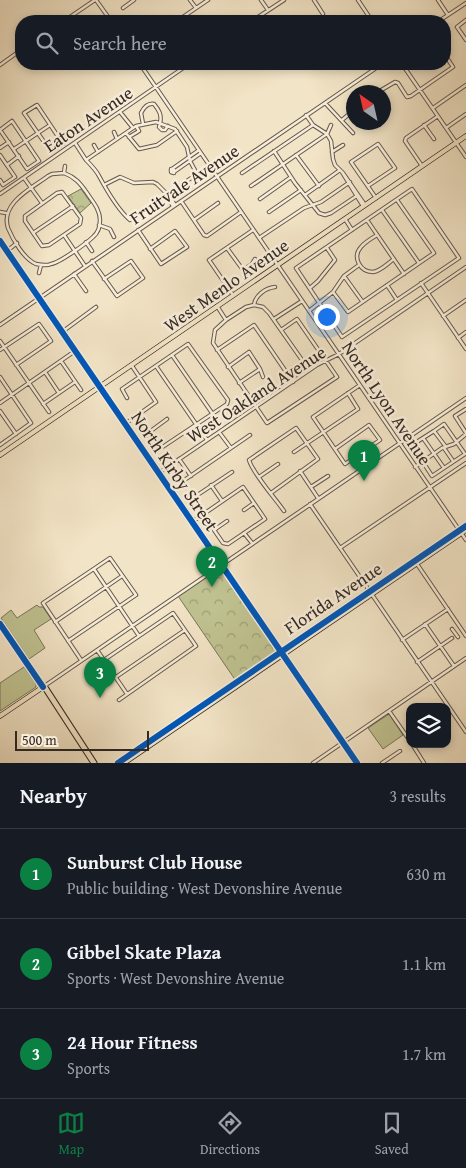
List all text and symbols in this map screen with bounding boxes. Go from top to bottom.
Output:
search box [15,15,451,70]
icon: search [33,29,61,57]
text: Search here [73,29,167,57]
street label: Eaton Avenue [38,79,138,159]
north arrow [346,85,391,130]
street label: Fruitvale Avenue [124,137,244,231]
street label: West Menlo Avenue [158,232,294,338]
your location [314,304,340,330]
street label: North Lyon Avenue [335,335,439,471]
street label: West Oakland Avenue [181,339,331,449]
street label: North Kirby Street [125,406,226,537]
pin: 1 [348,440,380,481]
pin: 2 [196,546,228,587]
street label: Florida Avenue [279,555,387,641]
pin: 3 [84,657,116,698]
map controls [406,703,451,748]
button: layers [406,703,451,748]
scale bar [15,728,149,751]
text: 500 m [22,730,57,750]
text: Nearby [20,780,87,811]
text: 3 results [389,784,446,808]
text: Sunburst Club House [67,848,242,876]
text: 1 [32,862,40,886]
text: 630 m [406,862,446,886]
text: Public building · West Devonshire Avenue [67,876,342,900]
text: Gibbel Skate Plaza [67,938,221,966]
text: 2 [32,952,40,976]
text: 1.1 km [402,952,446,976]
text: Sports · West Devonshire Avenue [67,966,284,990]
text: 24 Hour Fitness [67,1028,198,1056]
text: 3 [32,1042,40,1066]
text: 1.7 km [402,1042,446,1066]
text: Sports [67,1056,110,1080]
tab: Map [57,1109,85,1159]
tab: Directions [200,1109,260,1159]
tab: Saved [375,1109,409,1159]

